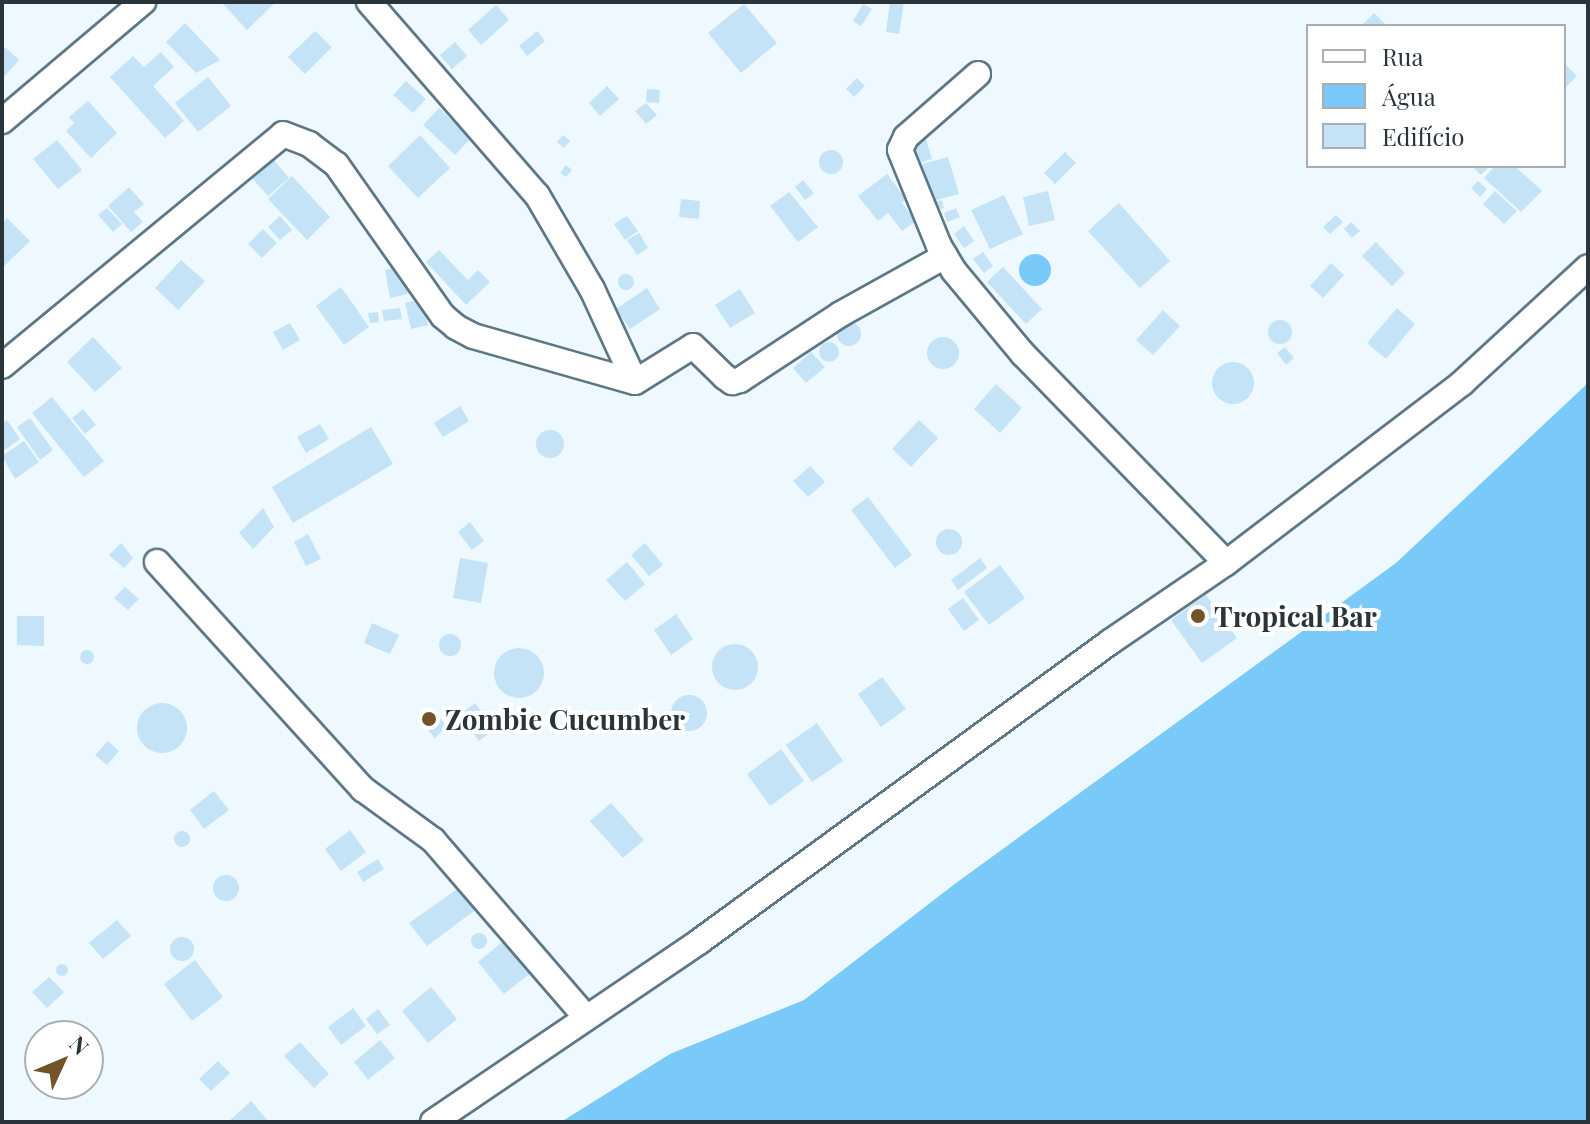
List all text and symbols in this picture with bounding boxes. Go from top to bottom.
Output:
legend [1306,24,1566,168]
text: Rua [1382,40,1423,72]
text: Água [1382,80,1436,112]
text: Edifício [1382,120,1464,152]
place label: Tropical Bar [1214,599,1377,633]
marker: Tropical Bar [1189,607,1207,625]
place label: Zombie Cucumber [445,702,685,736]
marker: Zombie Cucumber [420,710,438,728]
north arrow [24,1020,104,1100]
text: N [64,1029,96,1061]

